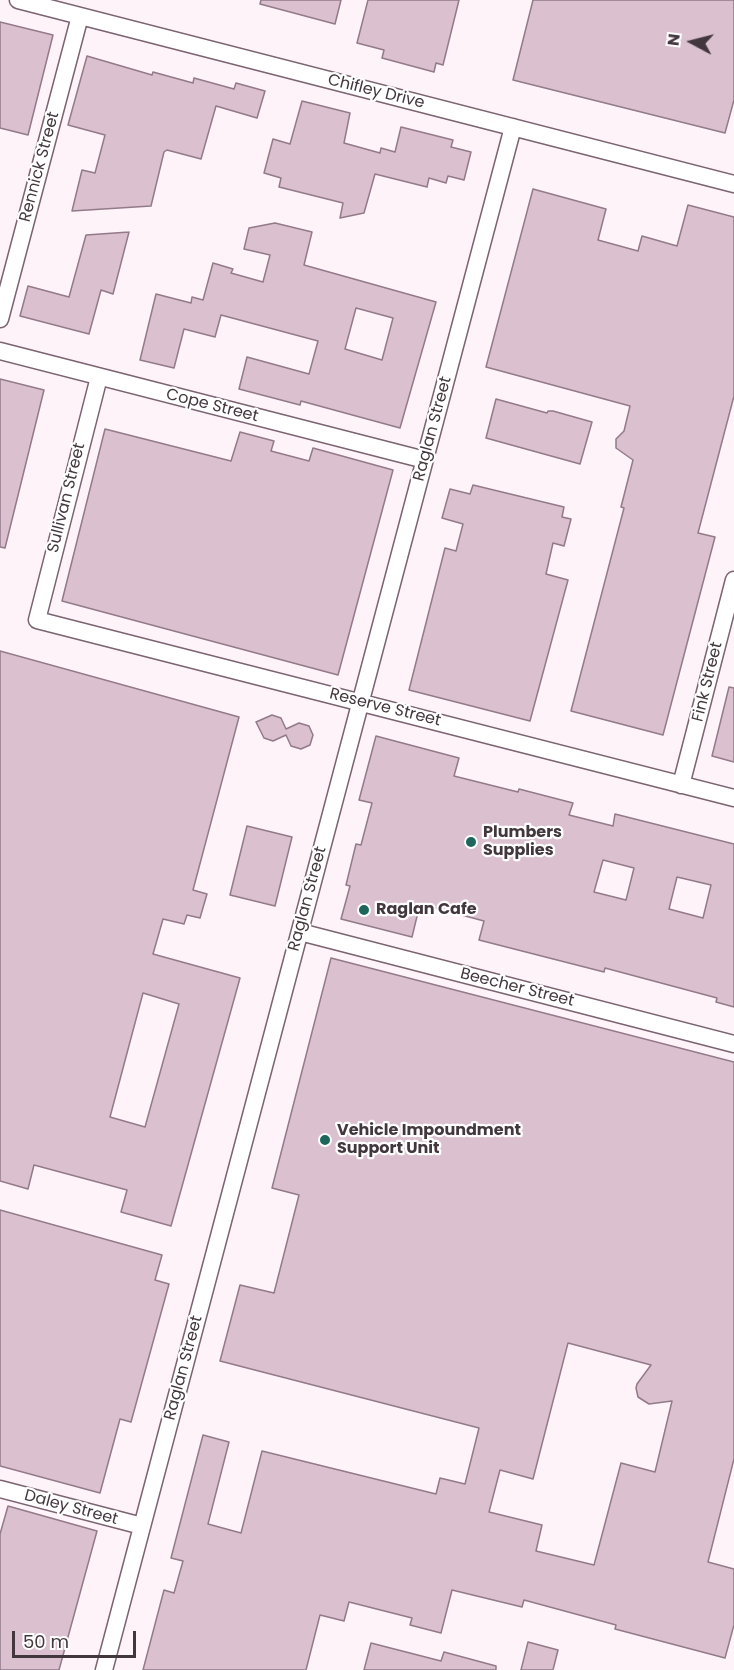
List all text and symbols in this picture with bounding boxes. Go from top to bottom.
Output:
north arrow [662,12,722,72]
text: N [661,32,686,47]
street label: Chifley Drive [326,71,426,113]
street label: Rennick Street [16,110,64,224]
street label: Raglan Street [410,375,456,483]
street label: Cope Street [164,385,260,427]
street label: Sullivan Street [44,441,90,555]
street label: Fink Street [689,640,727,724]
street label: Reserve Street [327,685,443,731]
place label: Plumbers Supplies [483,823,562,861]
marker: Plumbers Supplies [464,835,478,849]
street label: Raglan Street [285,845,331,953]
place label: Raglan Cafe [376,900,477,920]
marker: Raglan Cafe [357,903,371,917]
street label: Beecher Street [458,965,576,1011]
place label: Vehicle Impoundment Support Unit [337,1121,521,1159]
marker: Vehicle Impoundment Support Unit [318,1133,332,1147]
street label: Raglan Street [161,1314,207,1422]
street label: Daley Street [22,1486,120,1530]
scale bar [15,1619,140,1657]
text: 50 m [23,1629,69,1654]

